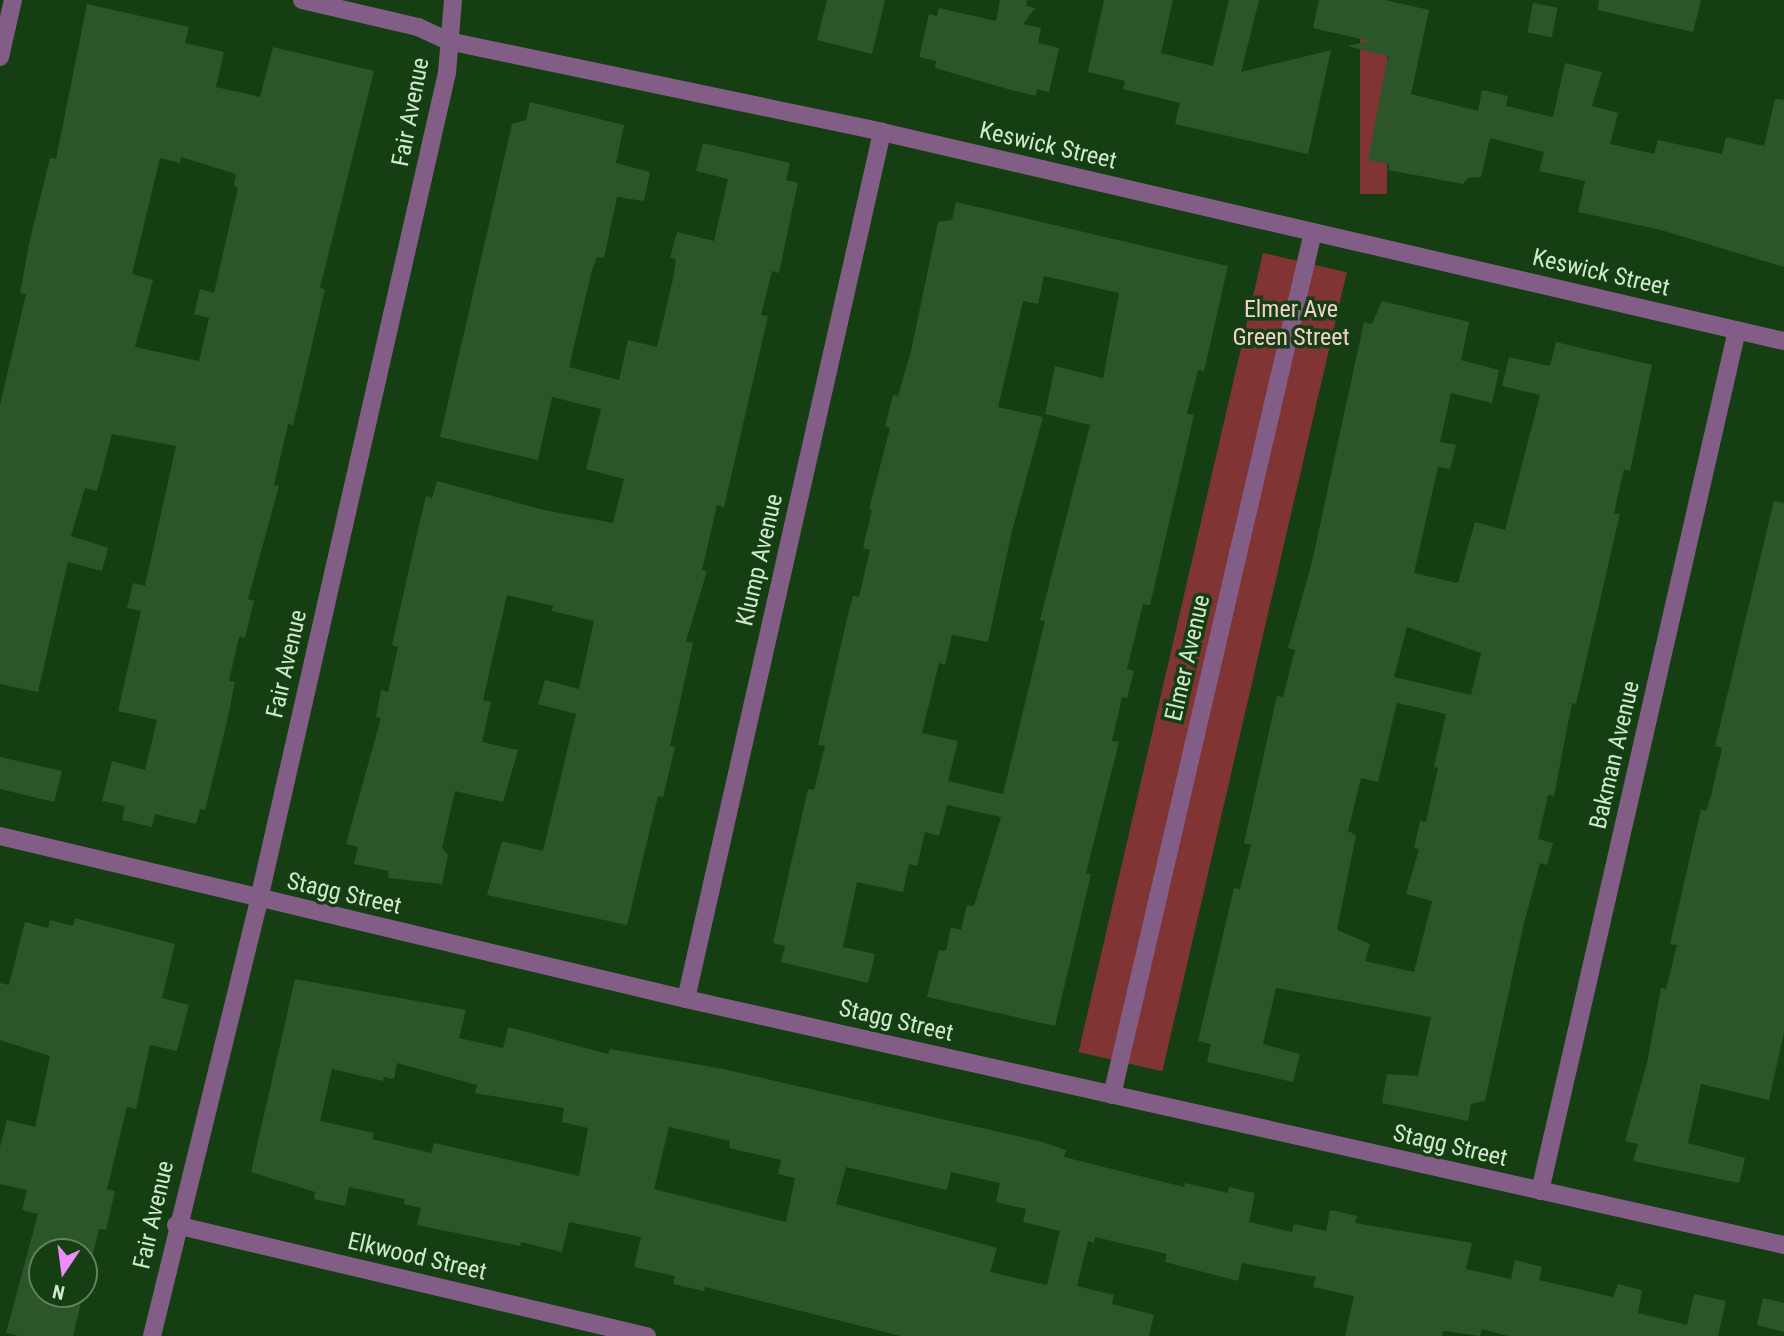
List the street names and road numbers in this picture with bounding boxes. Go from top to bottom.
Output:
street label: Fair Avenue [386,55,436,169]
street label: Keswick Street [977,116,1119,176]
street label: Keswick Street [1530,243,1672,303]
street label: Klump Avenue [731,491,789,629]
street label: Elmer Avenue [1159,592,1217,724]
street label: Fair Avenue [261,607,313,721]
street label: Bakman Avenue [1584,678,1646,832]
street label: Stagg Street [284,867,404,921]
street label: Stagg Street [836,994,956,1048]
street label: Stagg Street [1390,1119,1510,1173]
street label: Fair Avenue [128,1158,180,1272]
street label: Elkwood Street [345,1227,489,1287]

